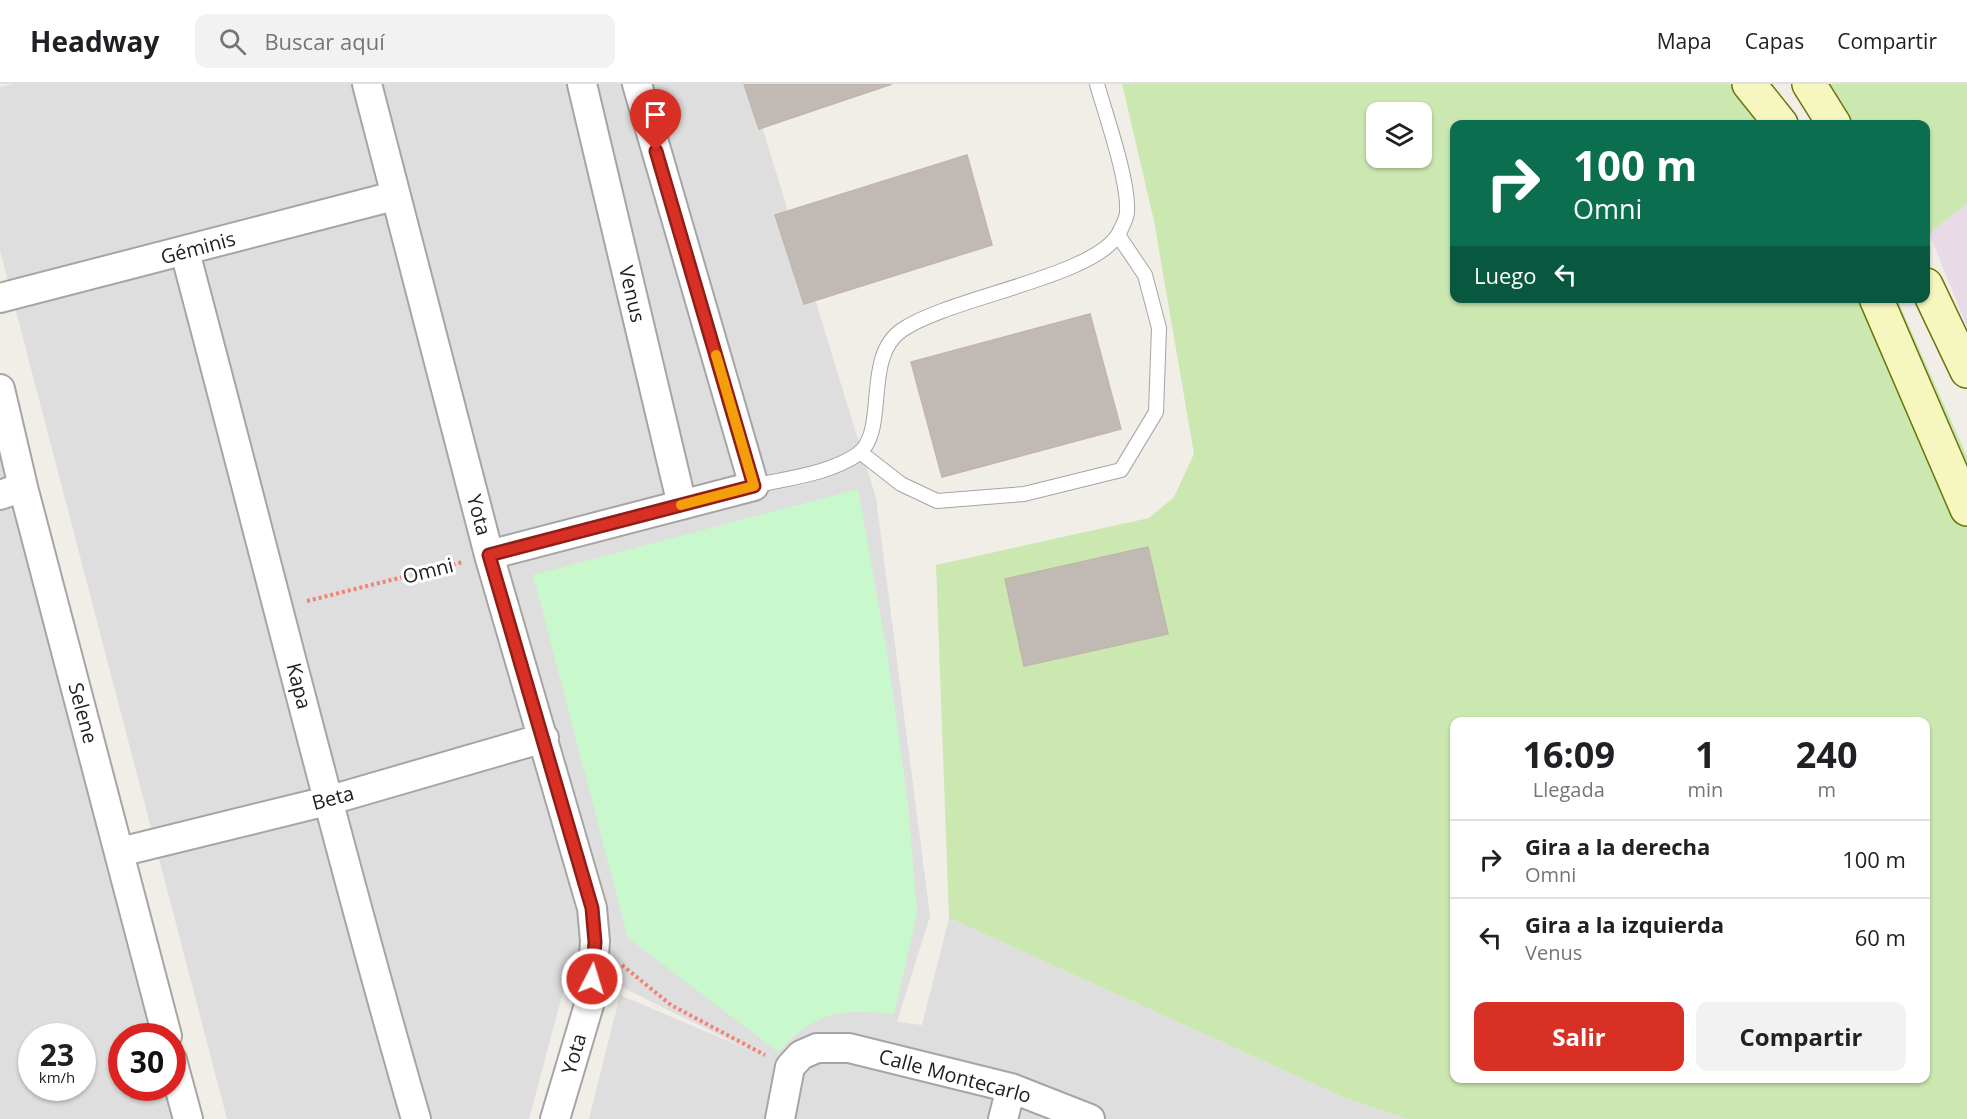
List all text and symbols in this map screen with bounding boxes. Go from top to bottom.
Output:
search box [195,14,615,68]
text: Headway [30,22,159,60]
icon: search [216,25,249,58]
text: Buscar aquí [264,26,385,56]
text: Mapa [1657,27,1712,55]
text: Capas [1745,27,1804,55]
text: Compartir [1837,27,1937,55]
pin [630,89,681,151]
icon: arrive [639,98,672,131]
map controls [1366,102,1432,168]
button: layers [1366,102,1432,168]
text: 100 m [1573,136,1697,193]
icon: right [1474,144,1552,222]
text: Omni [1573,190,1642,227]
street label: Géminis [158,225,238,270]
icon: left [1549,258,1582,291]
text: Luego [1474,260,1537,290]
street label: Venus [613,263,652,325]
street label: Yota [461,491,498,538]
street label: Omni [400,551,456,590]
street label: Kapa [281,660,318,712]
street label: Selene [62,679,105,746]
text: 16:09 [1522,730,1615,779]
text: 1 [1695,730,1716,779]
text: 240 [1796,730,1858,779]
text: Llegada [1533,776,1605,803]
text: min [1687,776,1723,803]
text: m [1817,776,1836,803]
street label: Beta [309,779,357,816]
text: Gira a la derecha [1525,831,1710,861]
icon: right [1474,843,1507,876]
text: 100 m [1842,844,1906,874]
text: Omni [1525,861,1576,888]
text: Gira a la izquierda [1525,909,1724,939]
icon: left [1474,921,1507,954]
text: 60 m [1855,922,1906,952]
text: Venus [1525,939,1582,966]
position arrow [560,947,624,1011]
button: Salir [1474,1002,1684,1071]
button: Compartir [1696,1002,1906,1071]
speed limit sign: 30 [108,1023,186,1101]
street label: Yota [555,1030,592,1078]
text: 23 [40,1034,74,1075]
street label: Calle Montecarlo [876,1042,1034,1109]
text: km/h [39,1067,75,1087]

